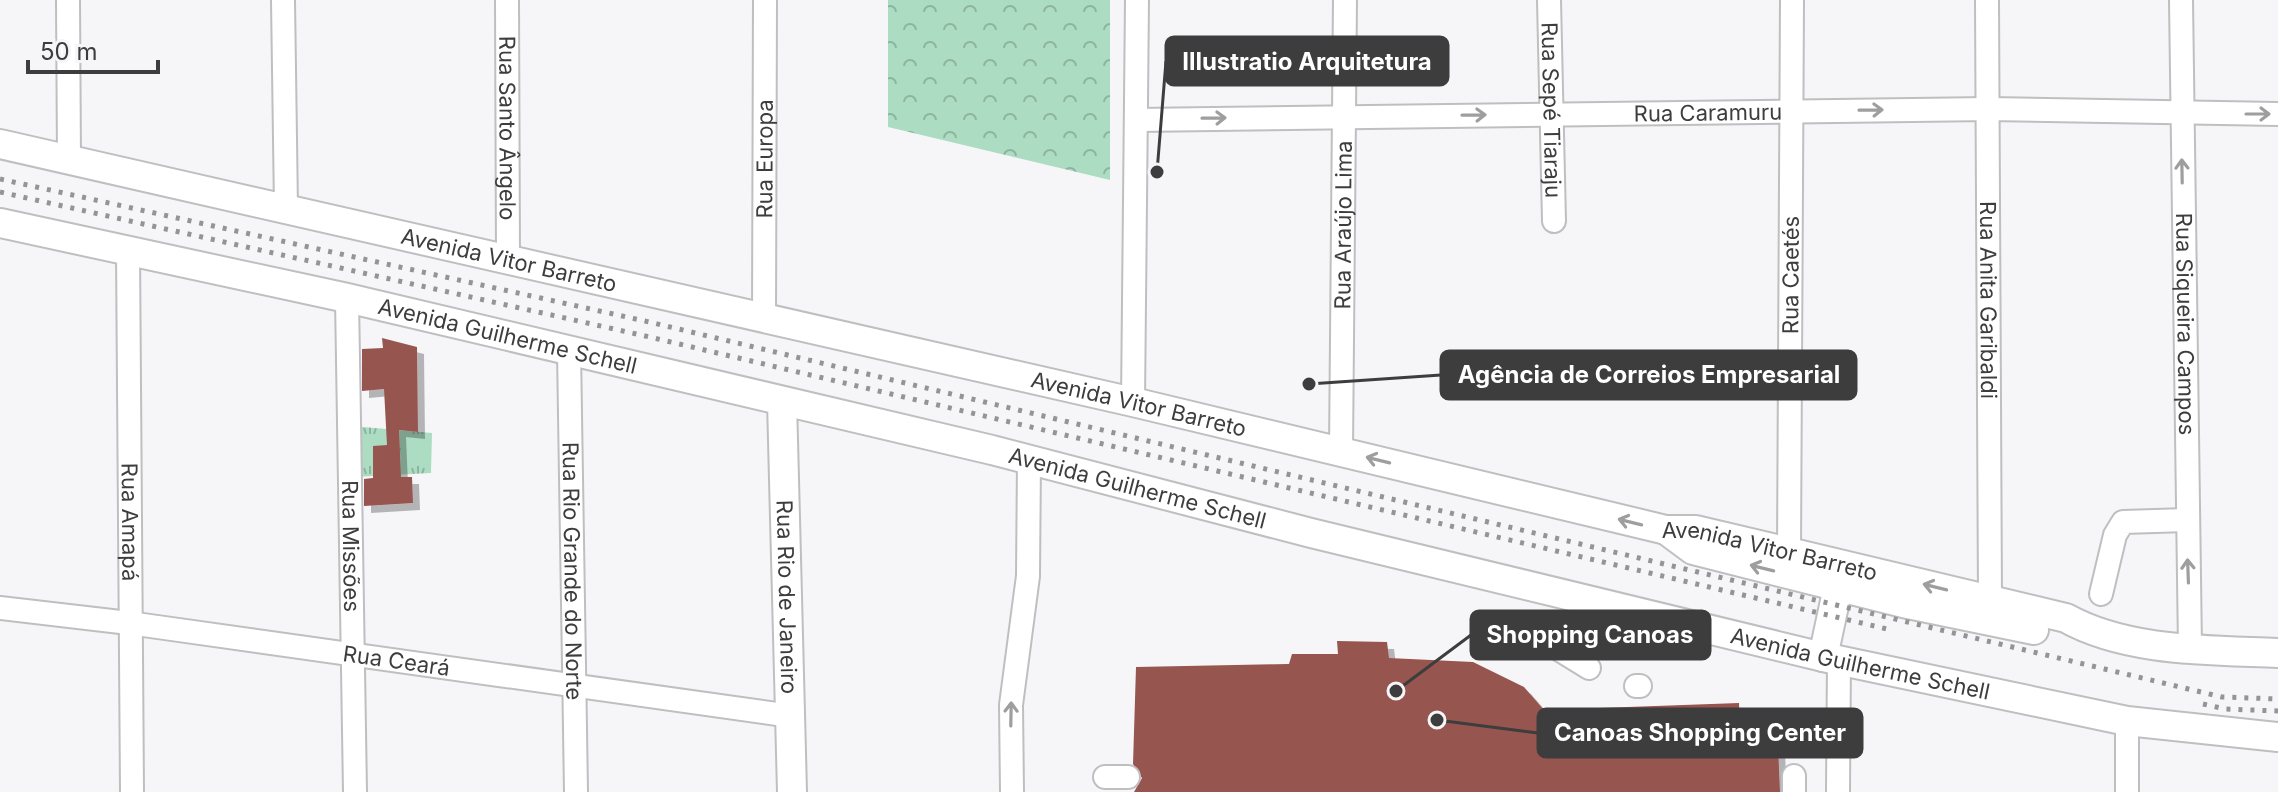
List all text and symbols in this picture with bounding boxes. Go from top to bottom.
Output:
street label: Rua Sepé Tiaraju [1537,22,1566,198]
scale bar [28,24,158,74]
street label: Rua Santo Ângelo [494,36,521,220]
text: 50 m [40,37,98,66]
callout: Illustratio Arquitetura [1166,37,1448,85]
text: Illustratio Arquitetura [1182,47,1432,76]
street label: Rua Europa [751,99,778,219]
street label: Rua Caramuru [1634,99,1782,127]
one-way arrow [1857,102,1884,118]
one-way arrow [2244,106,2271,122]
one-way arrow [1460,107,1487,122]
one-way arrow [1200,111,1227,126]
street label: Rua Araújo Lima [1329,141,1357,309]
one-way arrow [2174,158,2190,185]
street label: Rua Anita Garibaldi [1975,201,2002,399]
street label: Rua Siqueira Campos [2171,212,2200,435]
street label: Rua Caetés [1777,216,1804,334]
street label: Avenida Vitor Barreto [399,223,619,297]
street label: Avenida Guilherme Schell [376,293,639,379]
callout: Agência de Correios Empresarial [1441,351,1856,399]
text: Agência de Correios Empresarial [1458,360,1840,389]
street label: Avenida Vitor Barreto [1029,366,1249,442]
street label: Rua Rio Grande do Norte [557,442,588,700]
street label: Avenida Guilherme Schell [1006,442,1269,534]
one-way arrow [1366,452,1391,467]
street label: Rua Amapá [117,463,143,581]
street label: Rua Missões [337,480,365,612]
street label: Rua Rio de Janeiro [772,499,802,694]
one-way arrow [1618,513,1644,528]
street label: Avenida Vitor Barreto [1662,517,1880,586]
one-way arrow [2181,558,2196,585]
one-way arrow [1750,559,1776,574]
one-way arrow [1923,579,1949,594]
callout: Shopping Canoas [1471,611,1710,659]
text: Shopping Canoas [1487,620,1693,649]
street label: Avenida Guilherme Schell [1728,622,1992,705]
street label: Rua Ceará [341,640,452,681]
one-way arrow [1003,701,1019,728]
callout: Canoas Shopping Center [1538,709,1862,757]
text: Canoas Shopping Center [1554,718,1846,747]

